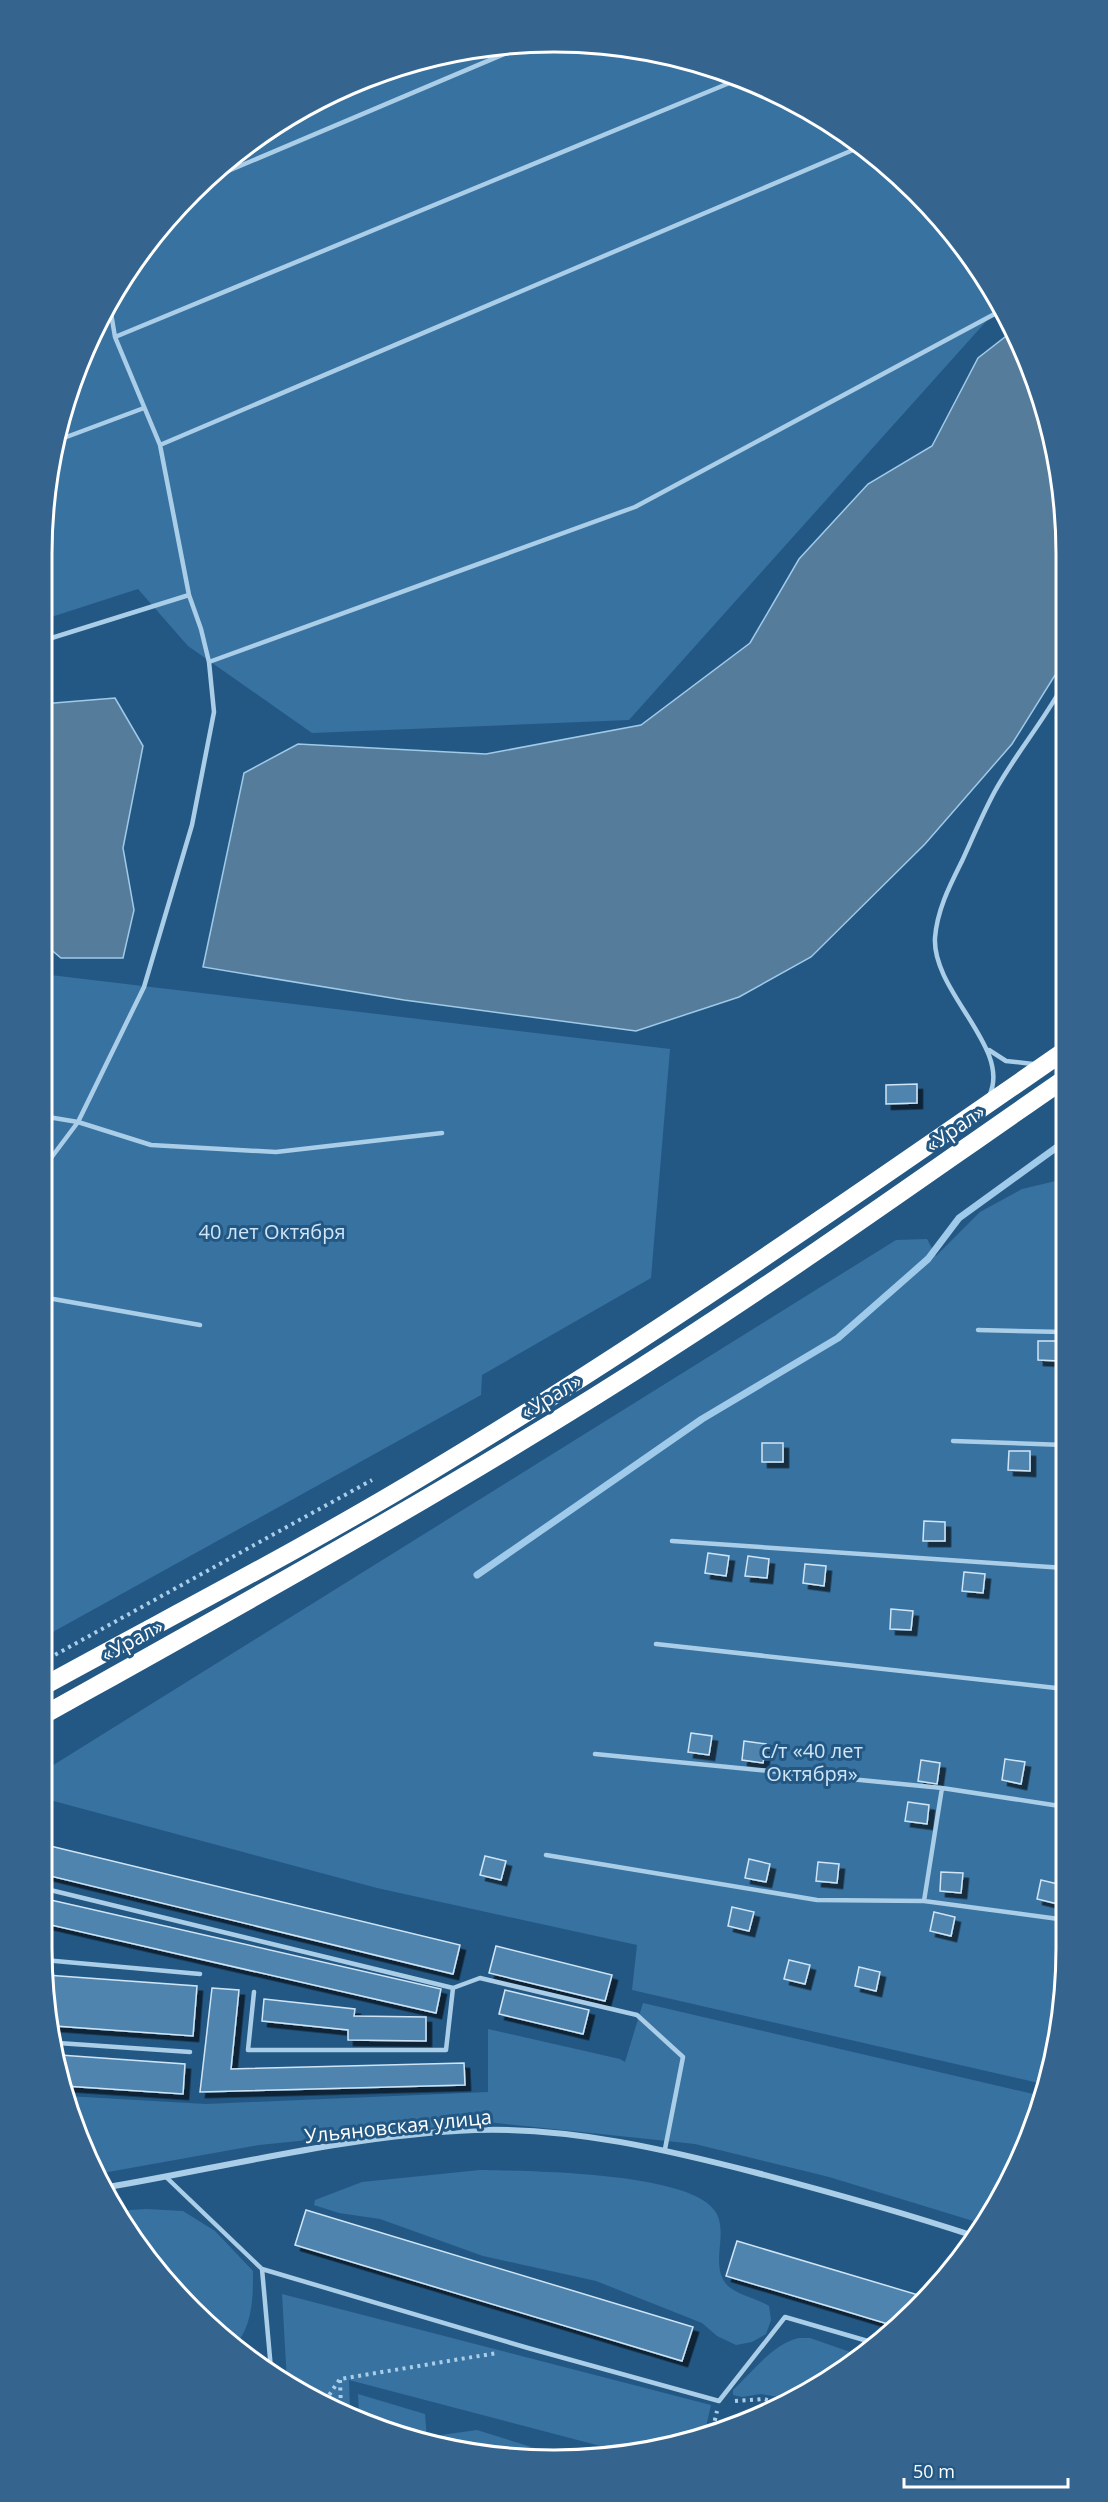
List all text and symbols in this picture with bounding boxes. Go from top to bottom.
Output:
street label: «Урал» [920,1098,990,1158]
park label: 40 лет Октября [199,1218,345,1245]
street label: «Урал» [515,1367,587,1425]
street label: «Урал» [96,1612,168,1668]
park label: с/т «40 лет Октября» [761,1737,863,1787]
street label: Ульяновская улица [303,2103,493,2149]
scale bar [904,2451,1068,2489]
text: 50 m [913,2459,955,2483]

